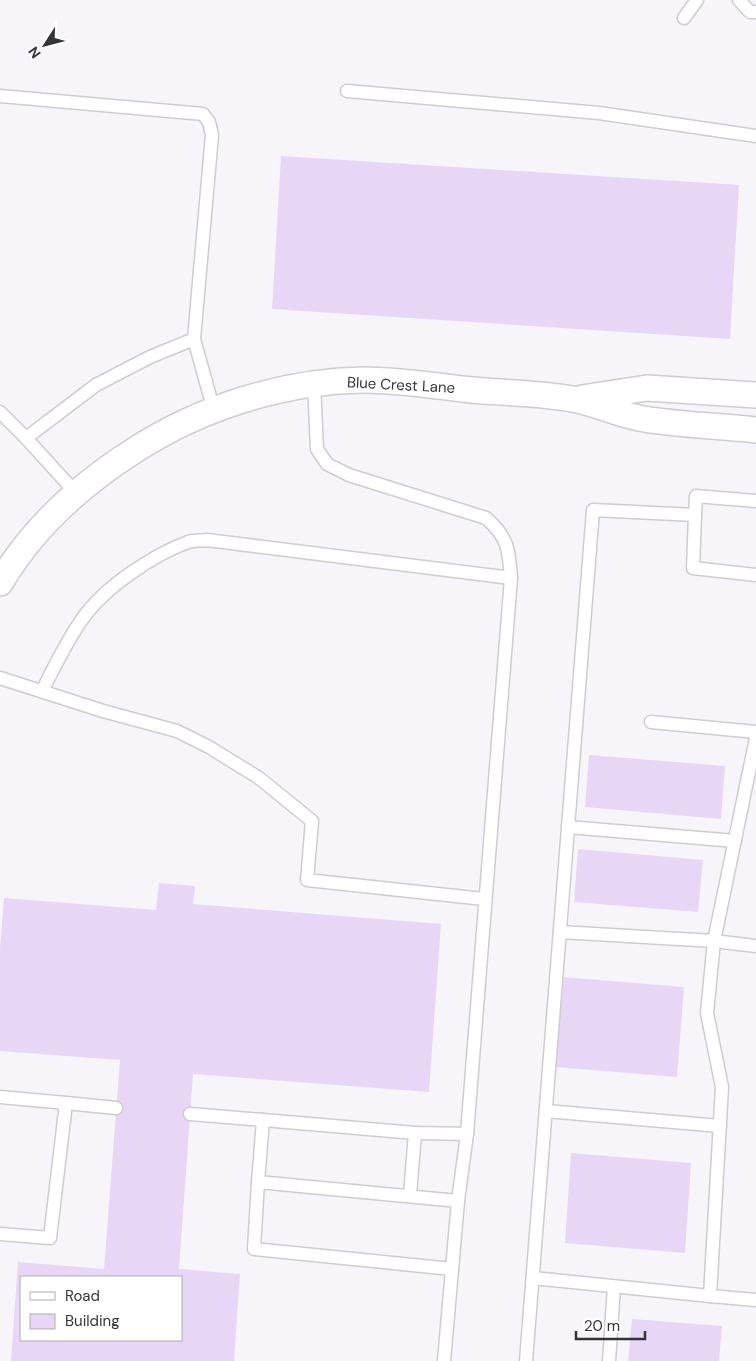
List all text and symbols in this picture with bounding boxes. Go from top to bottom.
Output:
north arrow [20,20,70,70]
text: N [24,43,45,62]
street label: Blue Crest Lane [346,372,456,398]
legend [20,1276,182,1341]
text: Road [65,1286,100,1306]
scale bar [576,1308,645,1340]
text: Building [65,1311,120,1331]
text: 20 m [584,1316,620,1336]

